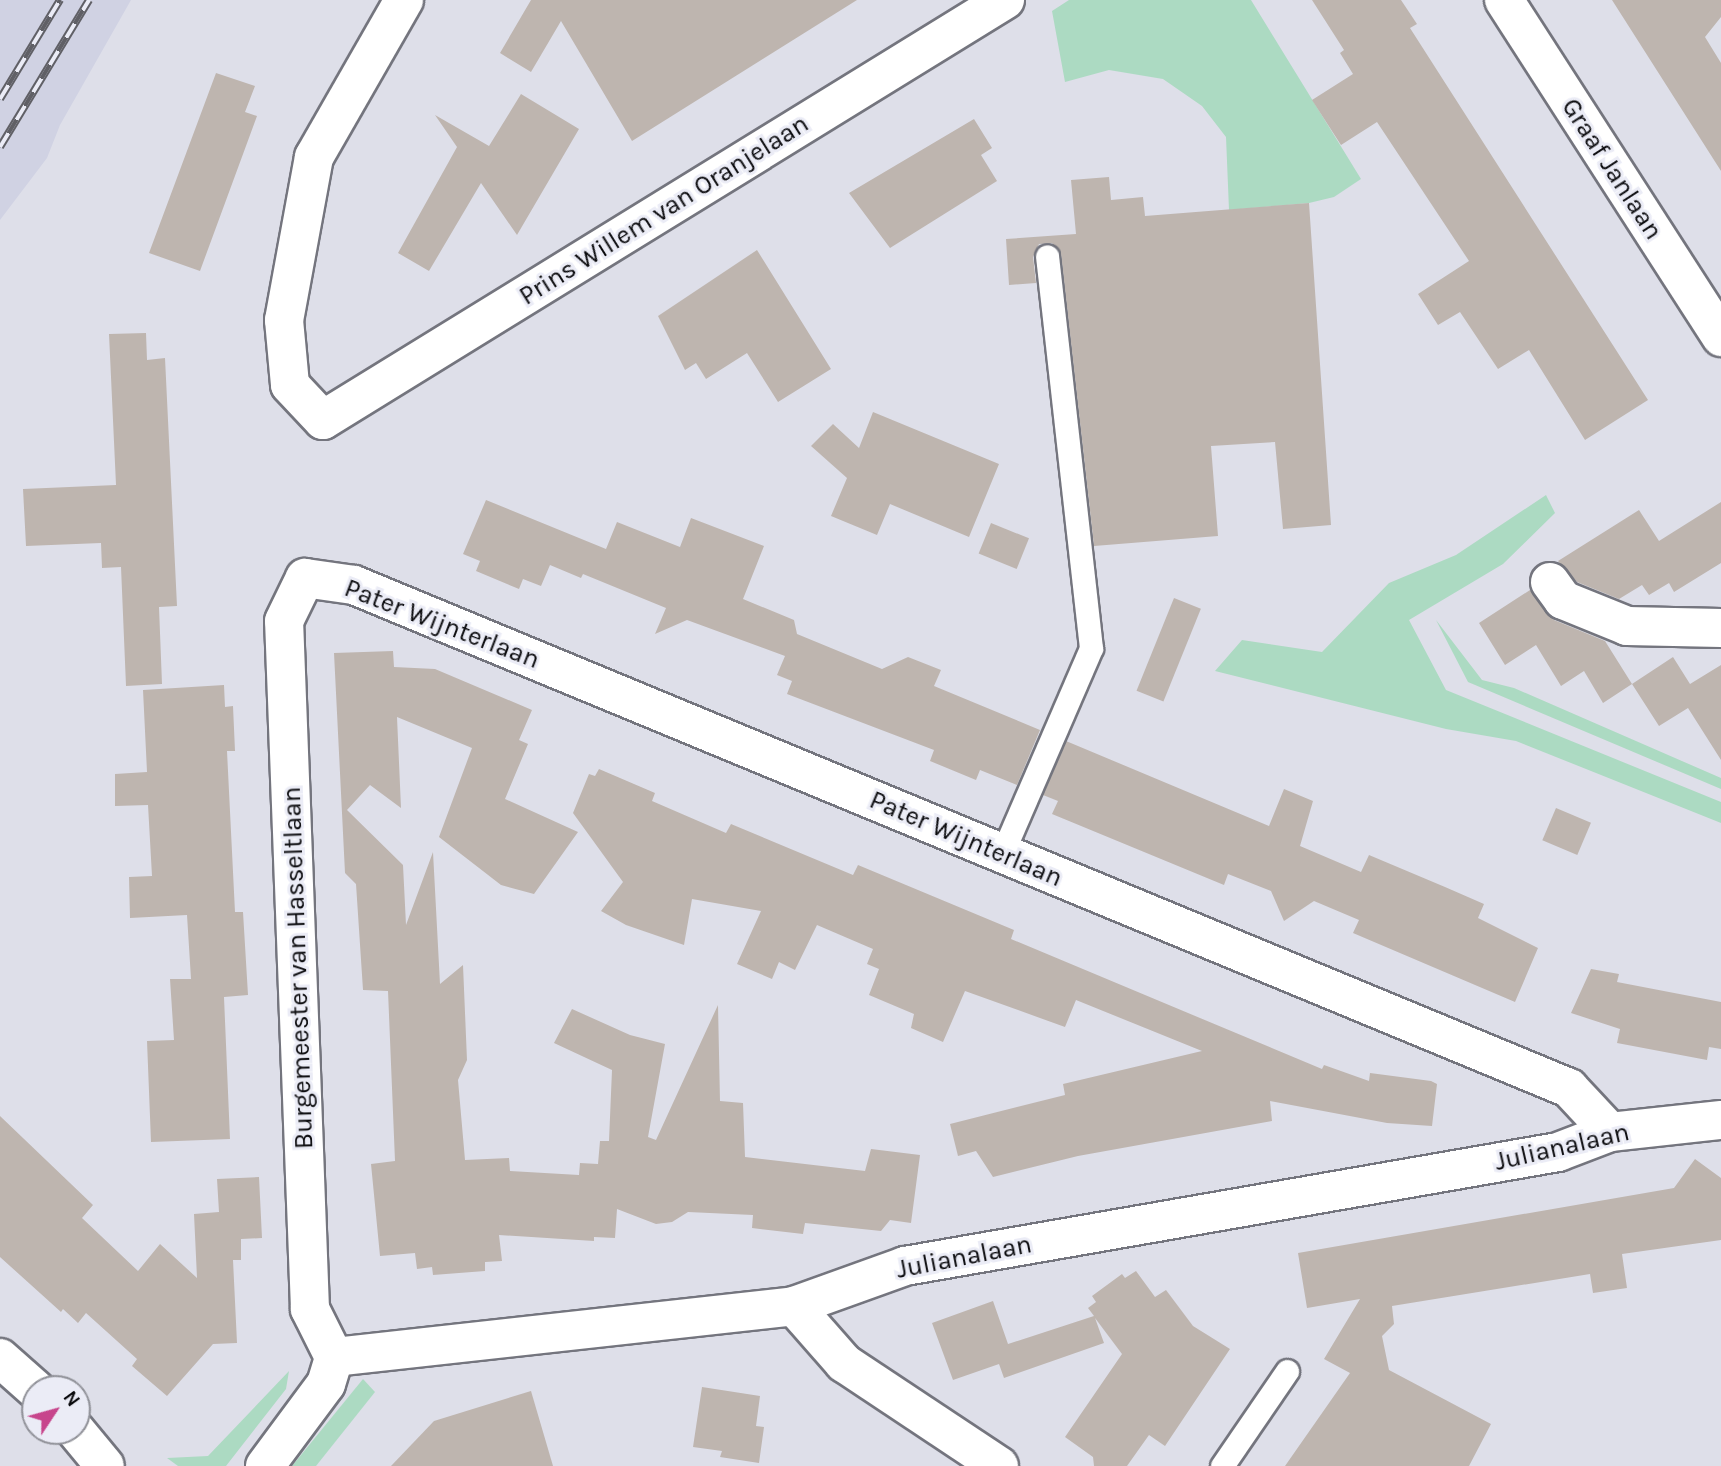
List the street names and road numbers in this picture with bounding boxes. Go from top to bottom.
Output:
street label: Graaf Janlaan [1555,93,1669,245]
street label: Prins Willem van Oranjelaan [514,108,814,312]
street label: Pater Wijnterlaan [340,572,544,676]
street label: Pater Wijnterlaan [865,784,1067,894]
street label: Burgemeester van Hasseltlaan [276,786,320,1150]
street label: Julianalaan [1492,1116,1632,1178]
street label: Julianalaan [894,1229,1034,1285]

